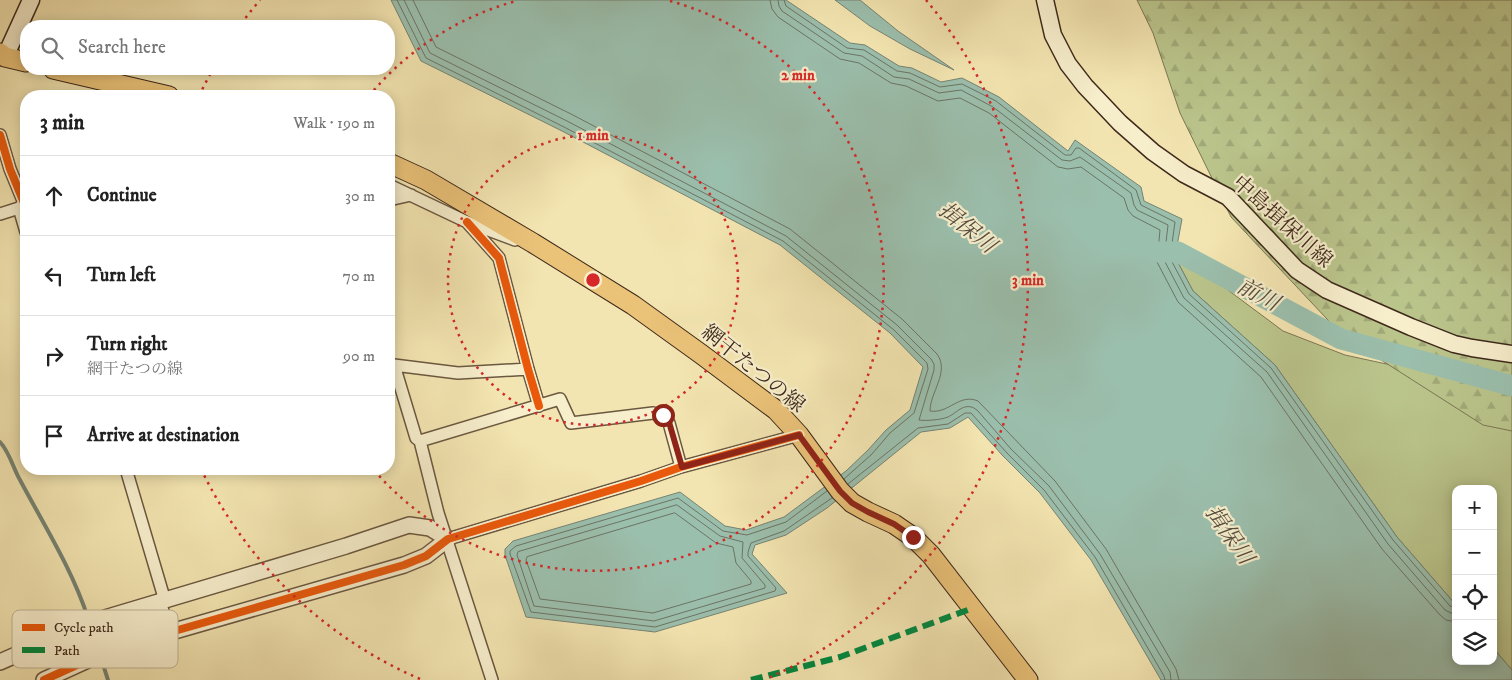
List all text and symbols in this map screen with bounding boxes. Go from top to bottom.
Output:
search box [20,20,395,75]
icon: search [38,34,66,62]
text: Search here [78,36,166,59]
text: 2 min [781,66,815,85]
text: 3 min [40,110,85,136]
text: Walk · 190 m [293,113,375,133]
text: 1 min [577,126,609,145]
street label: 中島揖保川線 [1226,170,1338,274]
icon: ahead [40,182,68,210]
text: Continue [87,184,157,207]
text: 30 m [345,186,375,206]
water label: 揖保川 [933,197,1003,261]
icon: left [40,262,68,290]
text: Turn left [87,264,156,287]
text: 70 m [343,266,375,286]
centre of rings [584,271,602,289]
text: 3 min [1012,271,1044,290]
water label: 前川 [1232,273,1286,318]
street label: 網干たつの線 [696,319,810,419]
text: Turn right [87,333,167,356]
icon: right [40,342,68,370]
text: 90 m [343,346,375,366]
text: 網干たつの線 [87,359,183,379]
route start [652,404,675,427]
icon: arrive [40,422,68,450]
text: Arrive at destination [87,424,239,447]
map controls [1452,485,1497,665]
button: + [1452,485,1497,530]
water label: 揖保川 [1199,500,1260,571]
route end [902,526,925,549]
button: − [1452,530,1497,575]
button: locate [1452,575,1497,620]
legend [12,610,178,668]
text: Cycle path [54,619,114,637]
button: layers [1452,620,1497,665]
text: Path [54,642,81,660]

